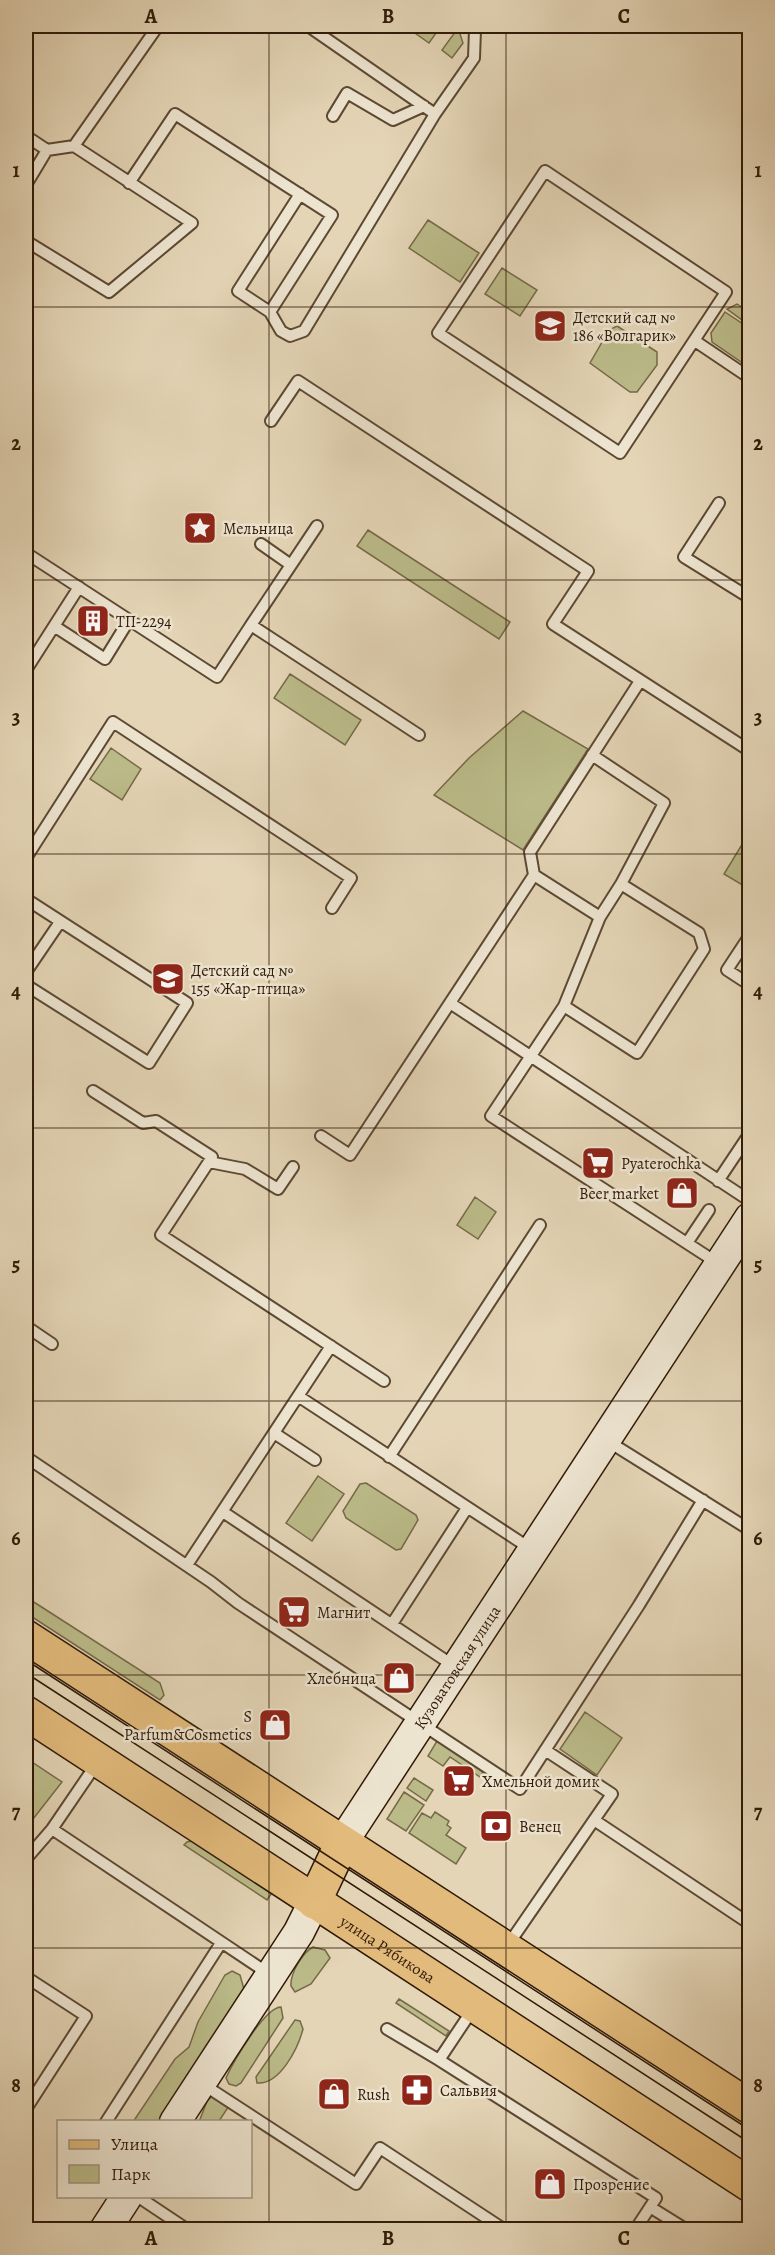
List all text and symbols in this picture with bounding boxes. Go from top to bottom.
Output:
text: A [144,3,158,30]
text: B [382,3,394,30]
text: C [618,3,630,30]
text: 1 [12,157,20,184]
text: 1 [754,157,762,184]
place label: Детский сад № 186 «Волгарик» [573,307,676,347]
school or university icon: Детский сад № 186 «Волгарик» [532,308,568,344]
text: 2 [11,430,21,457]
text: 2 [753,430,763,457]
place icon: Мельница [182,510,218,546]
place label: Мельница [223,518,294,540]
building icon: ТП-2294 [75,603,111,639]
place label: ТП-2294 [116,611,171,633]
text: 3 [12,704,20,731]
text: 3 [754,704,762,731]
place label: Детский сад № 155 «Жар-птица» [191,960,305,1000]
school or university icon: Детский сад № 155 «Жар-птица» [150,961,186,997]
text: 4 [11,978,21,1005]
text: 4 [753,978,763,1005]
supermarket icon: Pyaterochka [580,1145,616,1181]
place label: Pyaterochka [621,1153,702,1175]
shop icon: Beer market [664,1175,700,1211]
place label: Beer market [579,1183,659,1205]
text: 5 [12,1251,20,1278]
text: 5 [754,1251,762,1278]
text: 6 [11,1525,21,1552]
text: 6 [753,1525,763,1552]
supermarket icon: Магнит [276,1594,312,1630]
street label: Кузоватовская улица [409,1601,507,1734]
place label: Магнит [317,1602,370,1624]
shop icon: Хлебница [381,1660,417,1696]
place label: Хлебница [307,1668,377,1690]
place label: S Parfum&Cosmetics [124,1706,252,1746]
shop icon: S Parfum&Cosmetics [257,1707,293,1743]
supermarket icon: Хмельной домик [441,1763,477,1799]
place label: Хмельной домик [482,1771,600,1793]
text: 7 [12,1798,21,1825]
text: 7 [754,1798,763,1825]
bank icon: Венец [478,1808,514,1844]
place label: Венец [519,1816,561,1838]
street label: улица Рябикова [335,1910,440,1989]
text: 8 [11,2072,21,2099]
pharmacy icon: Сальвия [399,2072,435,2108]
text: 8 [753,2072,763,2099]
shop icon: Rush [316,2076,352,2112]
place label: Сальвия [440,2080,497,2102]
place label: Rush [357,2084,390,2106]
legend [57,2120,252,2198]
text: Улица [111,2132,159,2156]
text: Парк [111,2162,151,2186]
shop icon: Прозрение [532,2166,568,2202]
place label: Прозрение [573,2174,649,2196]
text: A [144,2225,158,2252]
text: B [382,2225,394,2252]
text: C [618,2225,630,2252]

